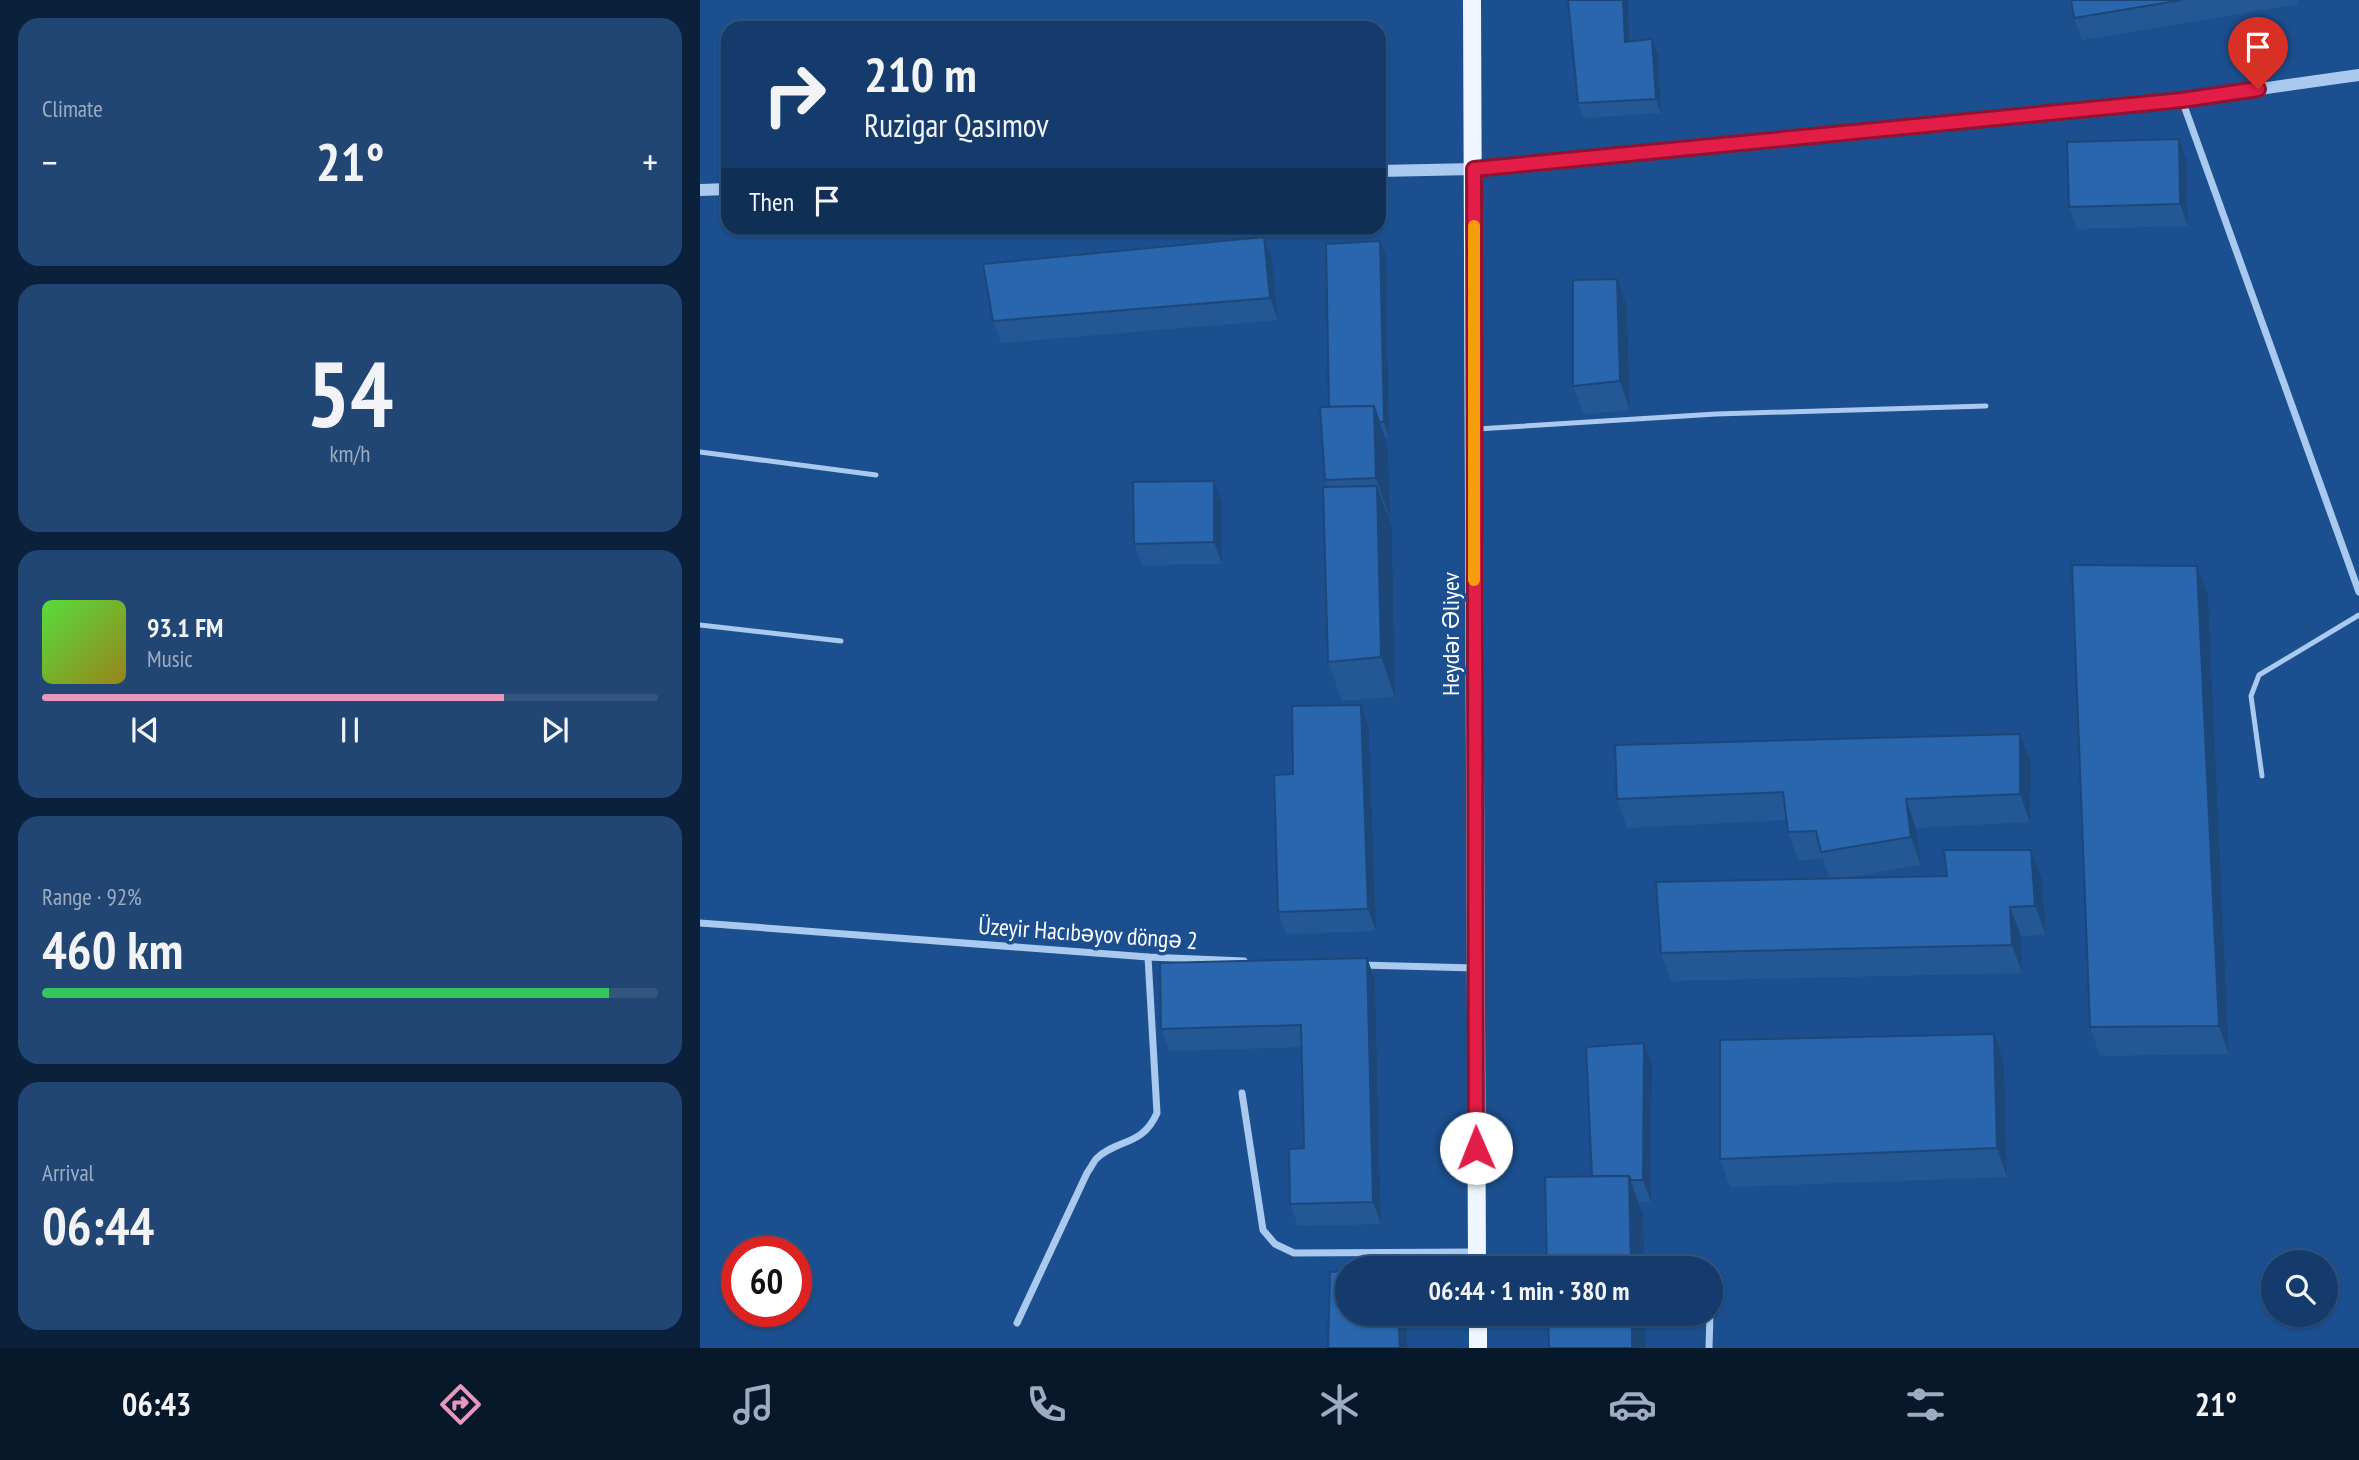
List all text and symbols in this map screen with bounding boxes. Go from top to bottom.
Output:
pin [2228,17,2288,89]
icon: arrive [2239,28,2277,66]
text: 210 m [864,42,977,106]
icon: right [749,49,840,140]
text: Climate [42,94,103,123]
text: Ruzigar Qasımov [864,104,1049,146]
text: 21° [316,128,384,195]
text: − [42,137,58,186]
text: + [642,137,658,186]
icon: arrive [808,182,846,220]
text: Then [749,185,794,218]
text: 54 [307,334,394,452]
text: km/h [330,439,370,468]
street label: Heydər Əliyev [1435,572,1466,696]
text: 93.1 FM [147,611,223,644]
text: Music [147,644,193,673]
icon: previous [126,711,164,749]
icon: pause [331,711,369,749]
icon: next [536,711,574,749]
text: Range · 92% [42,882,142,911]
street label: Üzeyir Hacıbəyov döngə 2 [977,910,1199,956]
text: 460 km [42,916,183,983]
position arrow [1439,1111,1513,1185]
text: Arrival [42,1158,94,1187]
text: 06:44 [42,1192,154,1259]
speed limit sign: 60 [721,1236,812,1327]
map controls [2261,1250,2338,1327]
button: search [2261,1250,2338,1327]
text: 06:44 · 1 min · 380 m [1429,1274,1629,1307]
icon: directions [436,1380,485,1429]
icon: music [729,1380,778,1429]
icon: phone [1022,1380,1071,1429]
icon: climate [1315,1380,1364,1429]
icon: car [1608,1380,1657,1429]
icon: filters [1901,1380,1950,1429]
text: 06:43 [122,1383,191,1425]
text: 21° [2195,1383,2237,1425]

